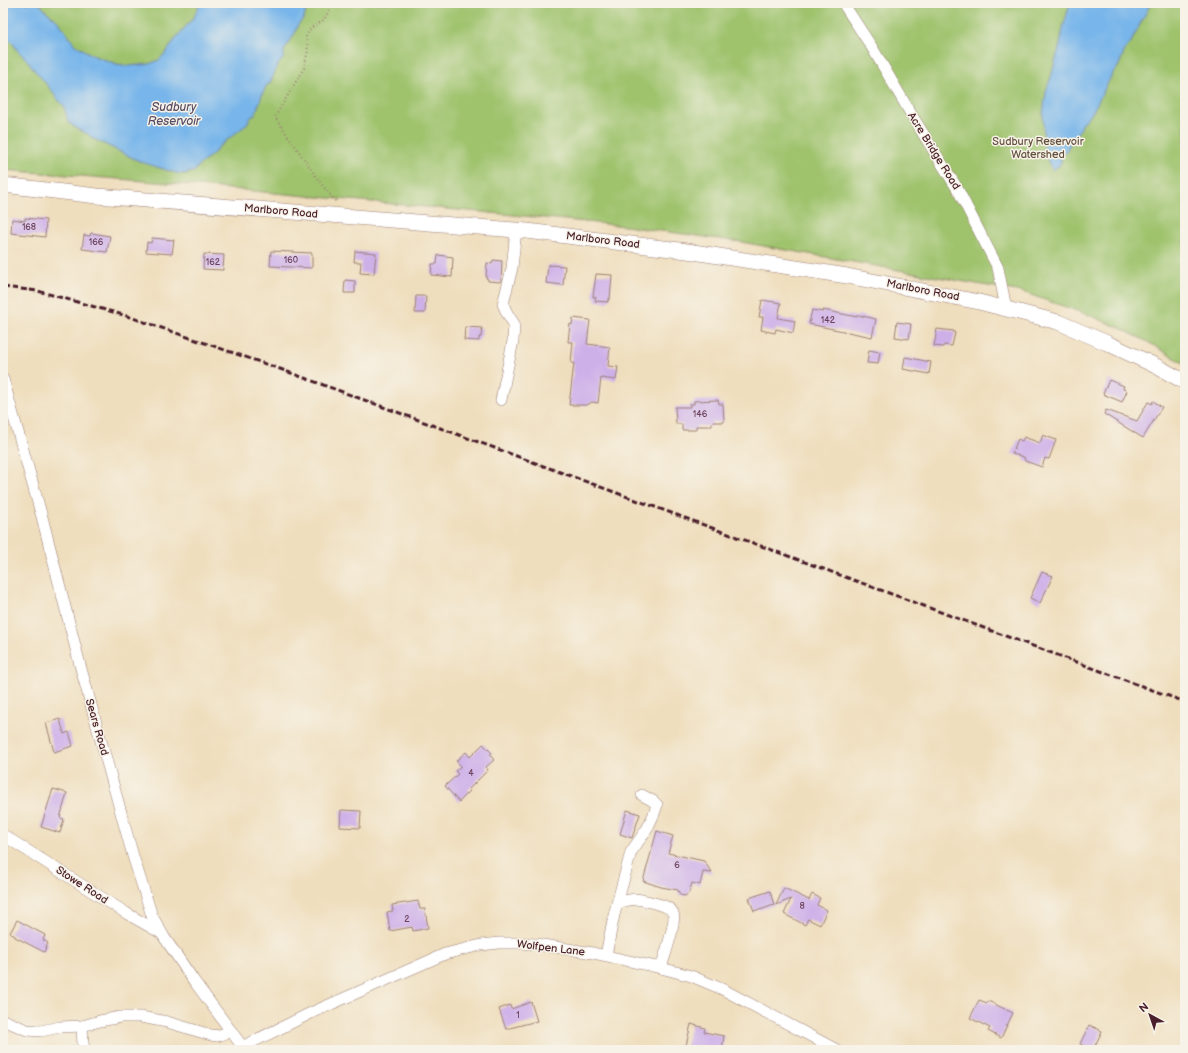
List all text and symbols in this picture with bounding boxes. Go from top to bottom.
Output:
water label: Sudbury Reservoir [148,100,202,129]
street label: Acre Bridge Road [905,110,963,192]
park label: Sudbury Reservoir Watershed [992,135,1085,161]
street label: Marlboro Road [243,201,319,221]
house number: 168 [22,222,36,233]
street label: Marlboro Road [565,229,641,251]
house number: 166 [89,237,104,248]
house number: 160 [284,255,298,266]
house number: 162 [206,257,221,268]
street label: Marlboro Road [885,277,961,303]
house number: 142 [821,315,836,326]
house number: 146 [693,409,708,420]
street label: Sears Road [83,697,111,757]
house number: 4 [468,768,474,779]
house number: 6 [674,860,680,871]
street label: Stowe Road [54,863,110,907]
house number: 8 [799,901,805,912]
house number: 2 [404,914,410,925]
street label: Wolfpen Lane [516,937,586,959]
north arrow [1130,995,1170,1035]
text: N [1137,1000,1151,1015]
house number: 1 [516,1010,520,1021]

